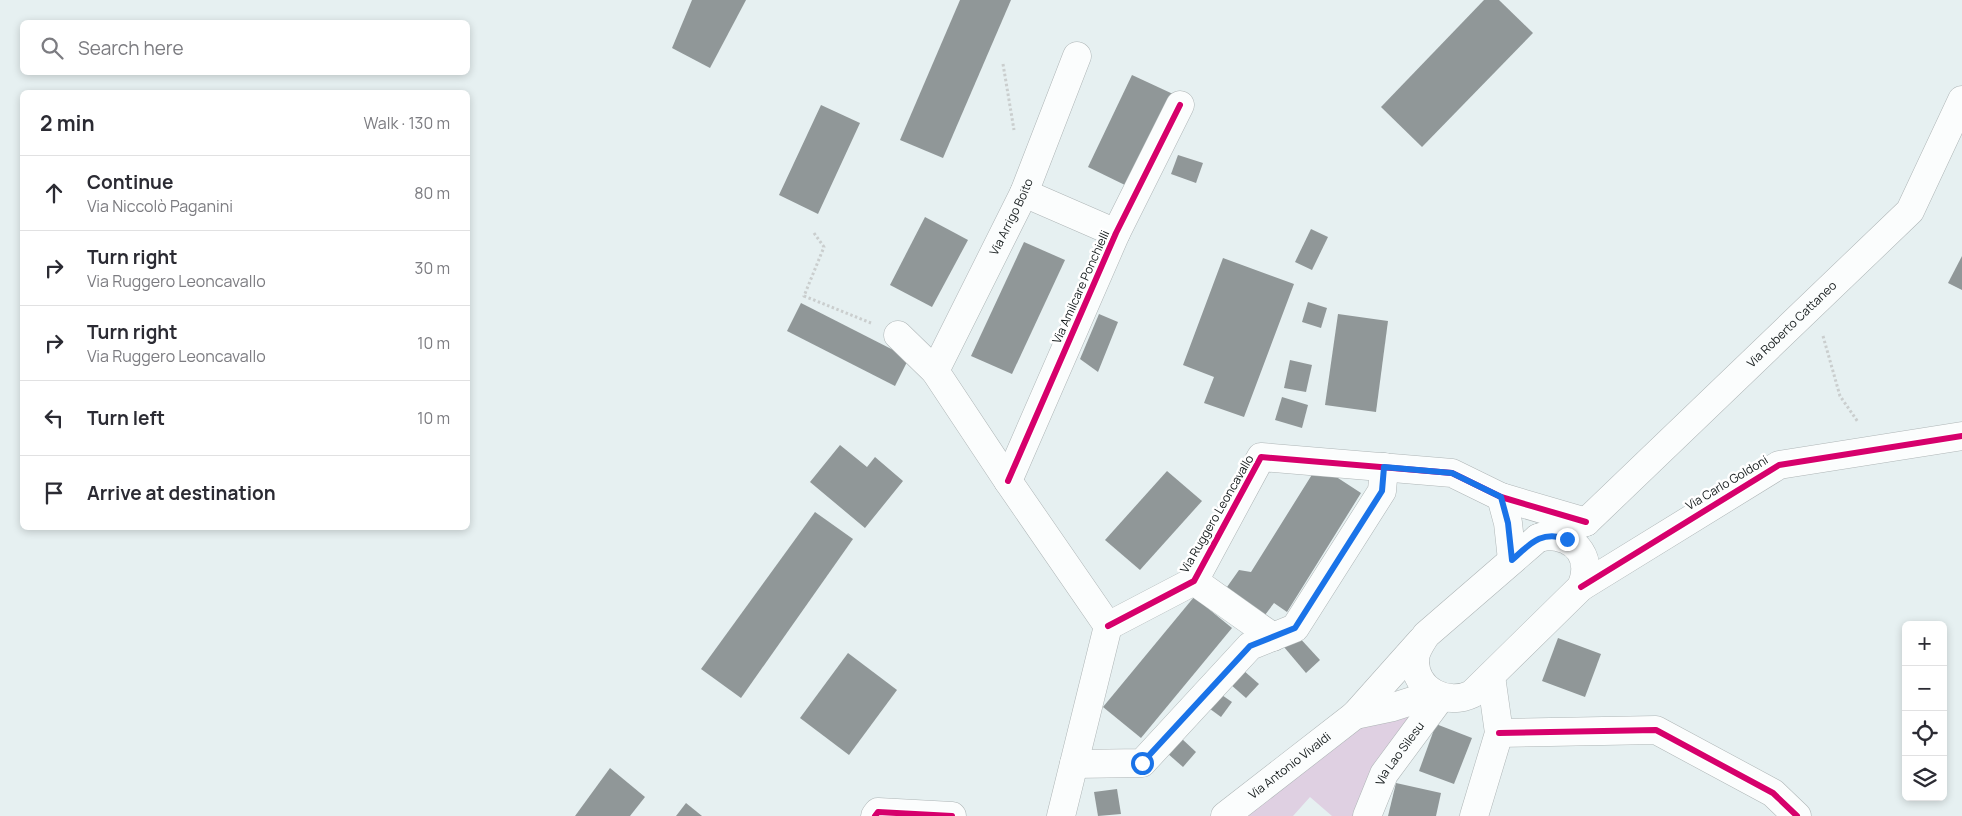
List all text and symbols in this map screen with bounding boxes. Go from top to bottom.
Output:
search box [20,20,470,75]
icon: search [38,34,66,62]
text: Search here [78,35,184,61]
text: 2 min [40,109,95,137]
text: Walk · 130 m [364,112,450,134]
text: Continue [87,169,173,195]
street label: Via Arrigo Boito [985,176,1037,258]
icon: ahead [40,179,68,207]
text: 80 m [414,182,450,204]
text: Via Niccolò Paganini [87,195,233,217]
street label: Via Amilcare Ponchielli [1048,227,1113,346]
text: Turn right [87,244,177,270]
icon: right [40,254,68,282]
text: 30 m [415,257,450,279]
text: Via Ruggero Leoncavallo [87,270,266,292]
street label: Via Roberto Cattaneo [1743,277,1840,371]
text: Turn right [87,319,177,345]
icon: right [40,329,68,357]
text: 10 m [417,332,450,354]
text: Via Ruggero Leoncavallo [87,345,266,367]
icon: left [40,404,68,432]
text: Turn left [87,405,165,431]
text: 10 m [417,407,450,429]
street label: Via Ruggero Leoncavallo [1176,451,1257,576]
street label: Via Carlo Goldoni [1682,451,1771,514]
icon: arrive [40,479,68,507]
text: Arrive at destination [87,480,276,506]
route end [1556,528,1579,551]
map controls [1902,621,1947,801]
button: + [1902,621,1947,666]
button: − [1902,666,1947,711]
button: locate [1902,711,1947,756]
street label: Via Lao Silesu [1371,718,1428,788]
street label: Via Antonio Vivaldi [1245,728,1334,803]
route start [1131,752,1154,775]
button: layers [1902,756,1947,801]

